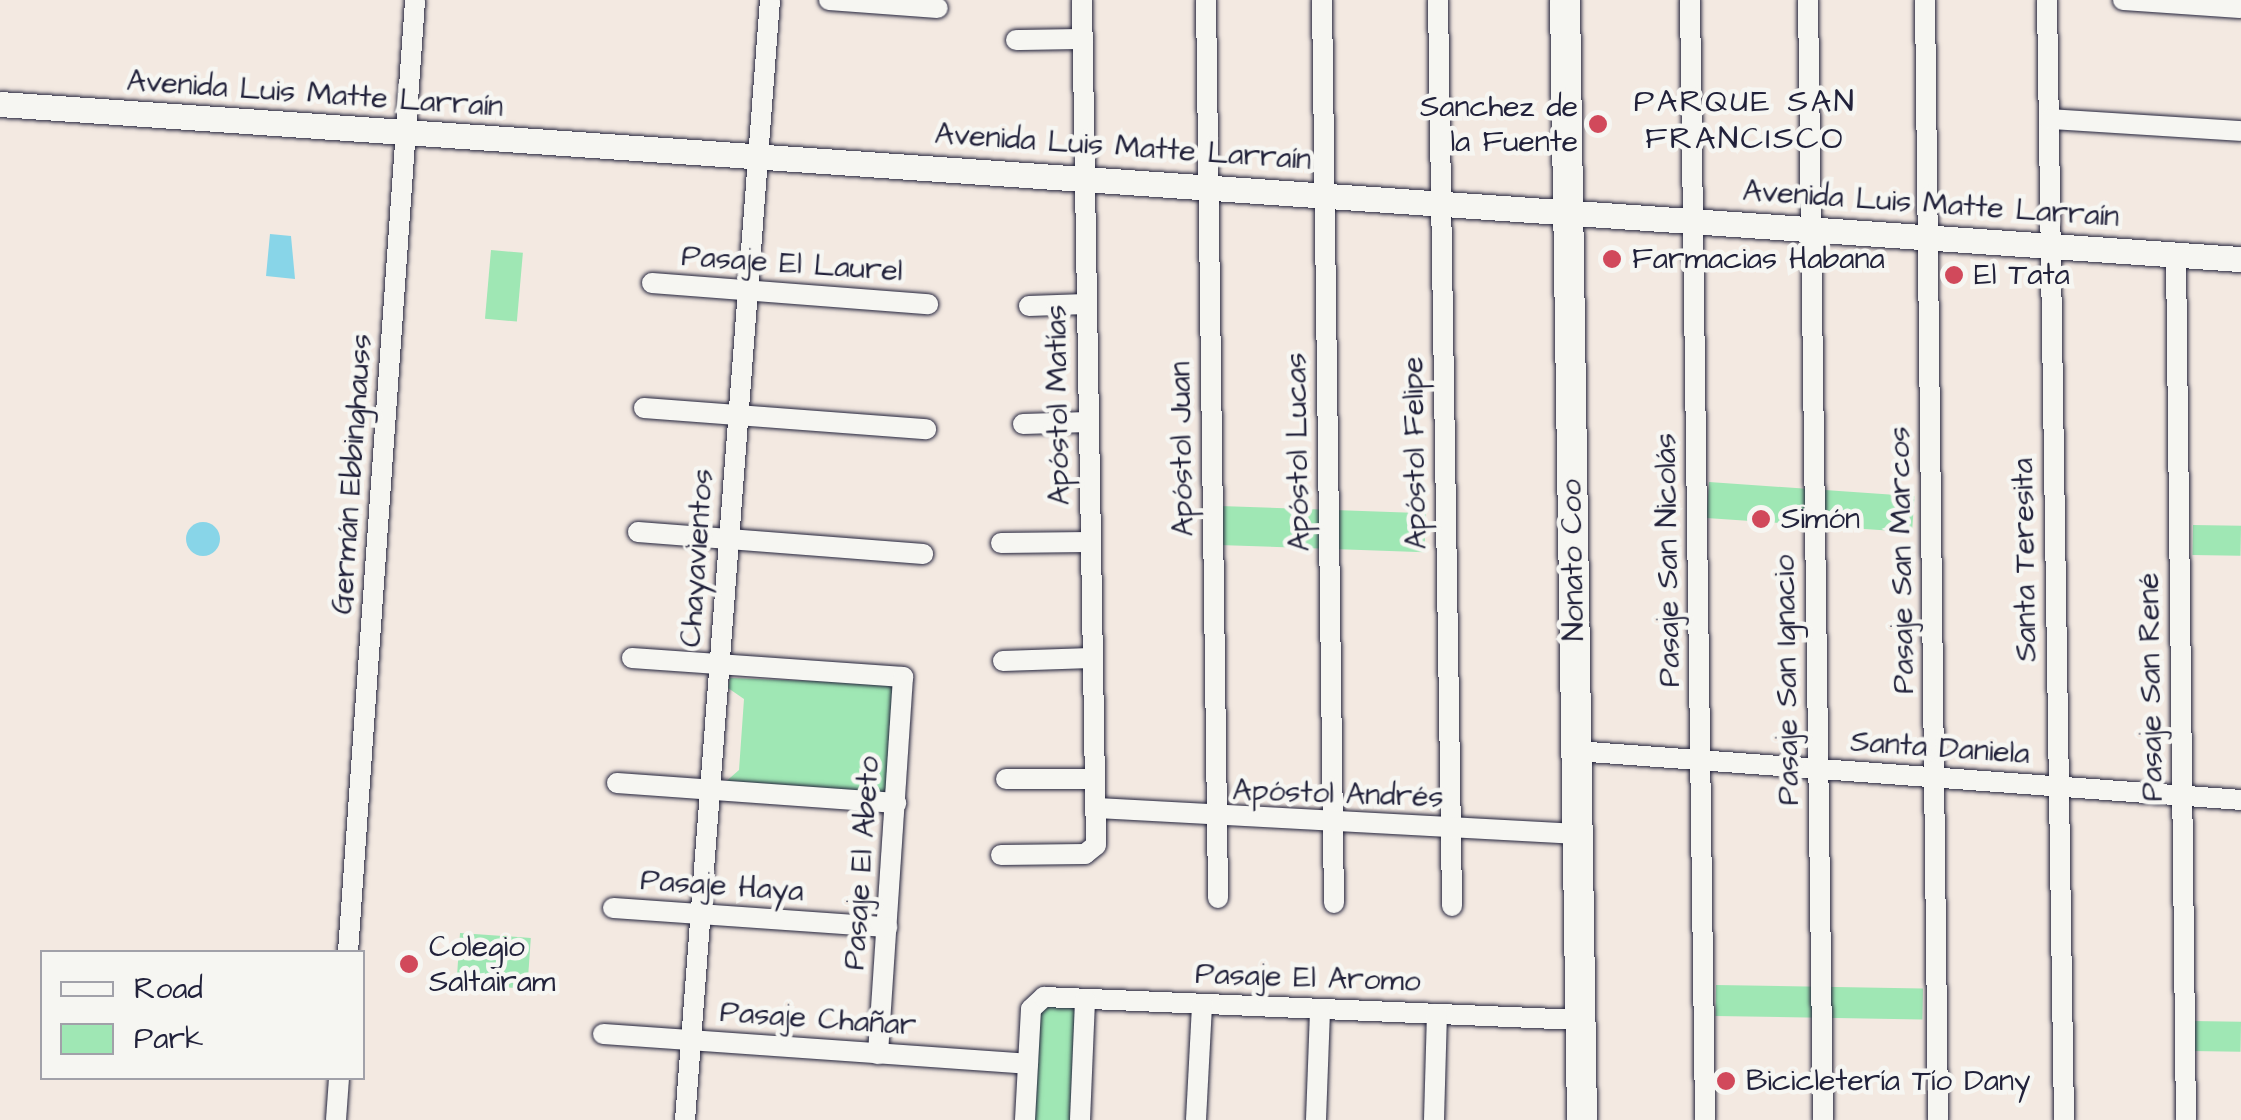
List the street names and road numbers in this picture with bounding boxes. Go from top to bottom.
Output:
street label: Avenida Luis Matte Larraín [126,63,504,125]
street label: Avenida Luis Matte Larraín [934,116,1312,178]
street label: Avenida Luis Matte Larraín [1742,173,2120,235]
street label: Pasaje El Laurel [680,238,904,290]
street label: Apóstol Matías [1038,304,1078,506]
street label: Germán Ebbinghauss [324,333,380,615]
street label: Apóstol Lucas [1278,352,1318,552]
street label: Apóstol Felipe [1395,356,1435,550]
street label: Apóstol Juan [1162,361,1202,537]
street label: Pasaje San Marcos [1882,426,1922,694]
street label: Pasaje San Nicolás [1648,433,1688,687]
street label: Santa Teresita [2005,458,2045,662]
street label: Chayavientos [673,468,721,648]
street label: Nonato Coo [1554,479,1592,641]
street label: Pasaje San Ignacio [1767,554,1807,806]
street label: Pasaje San René [2131,572,2171,802]
street label: Santa Daniela [1849,724,2031,772]
street label: Pasaje El Abeto [837,755,887,971]
street label: Apóstol Andrés [1232,772,1444,816]
street label: Pasaje Haya [639,862,805,910]
street label: Pasaje El Aromo [1195,956,1421,1000]
street label: Pasaje Chañar [719,994,917,1044]

